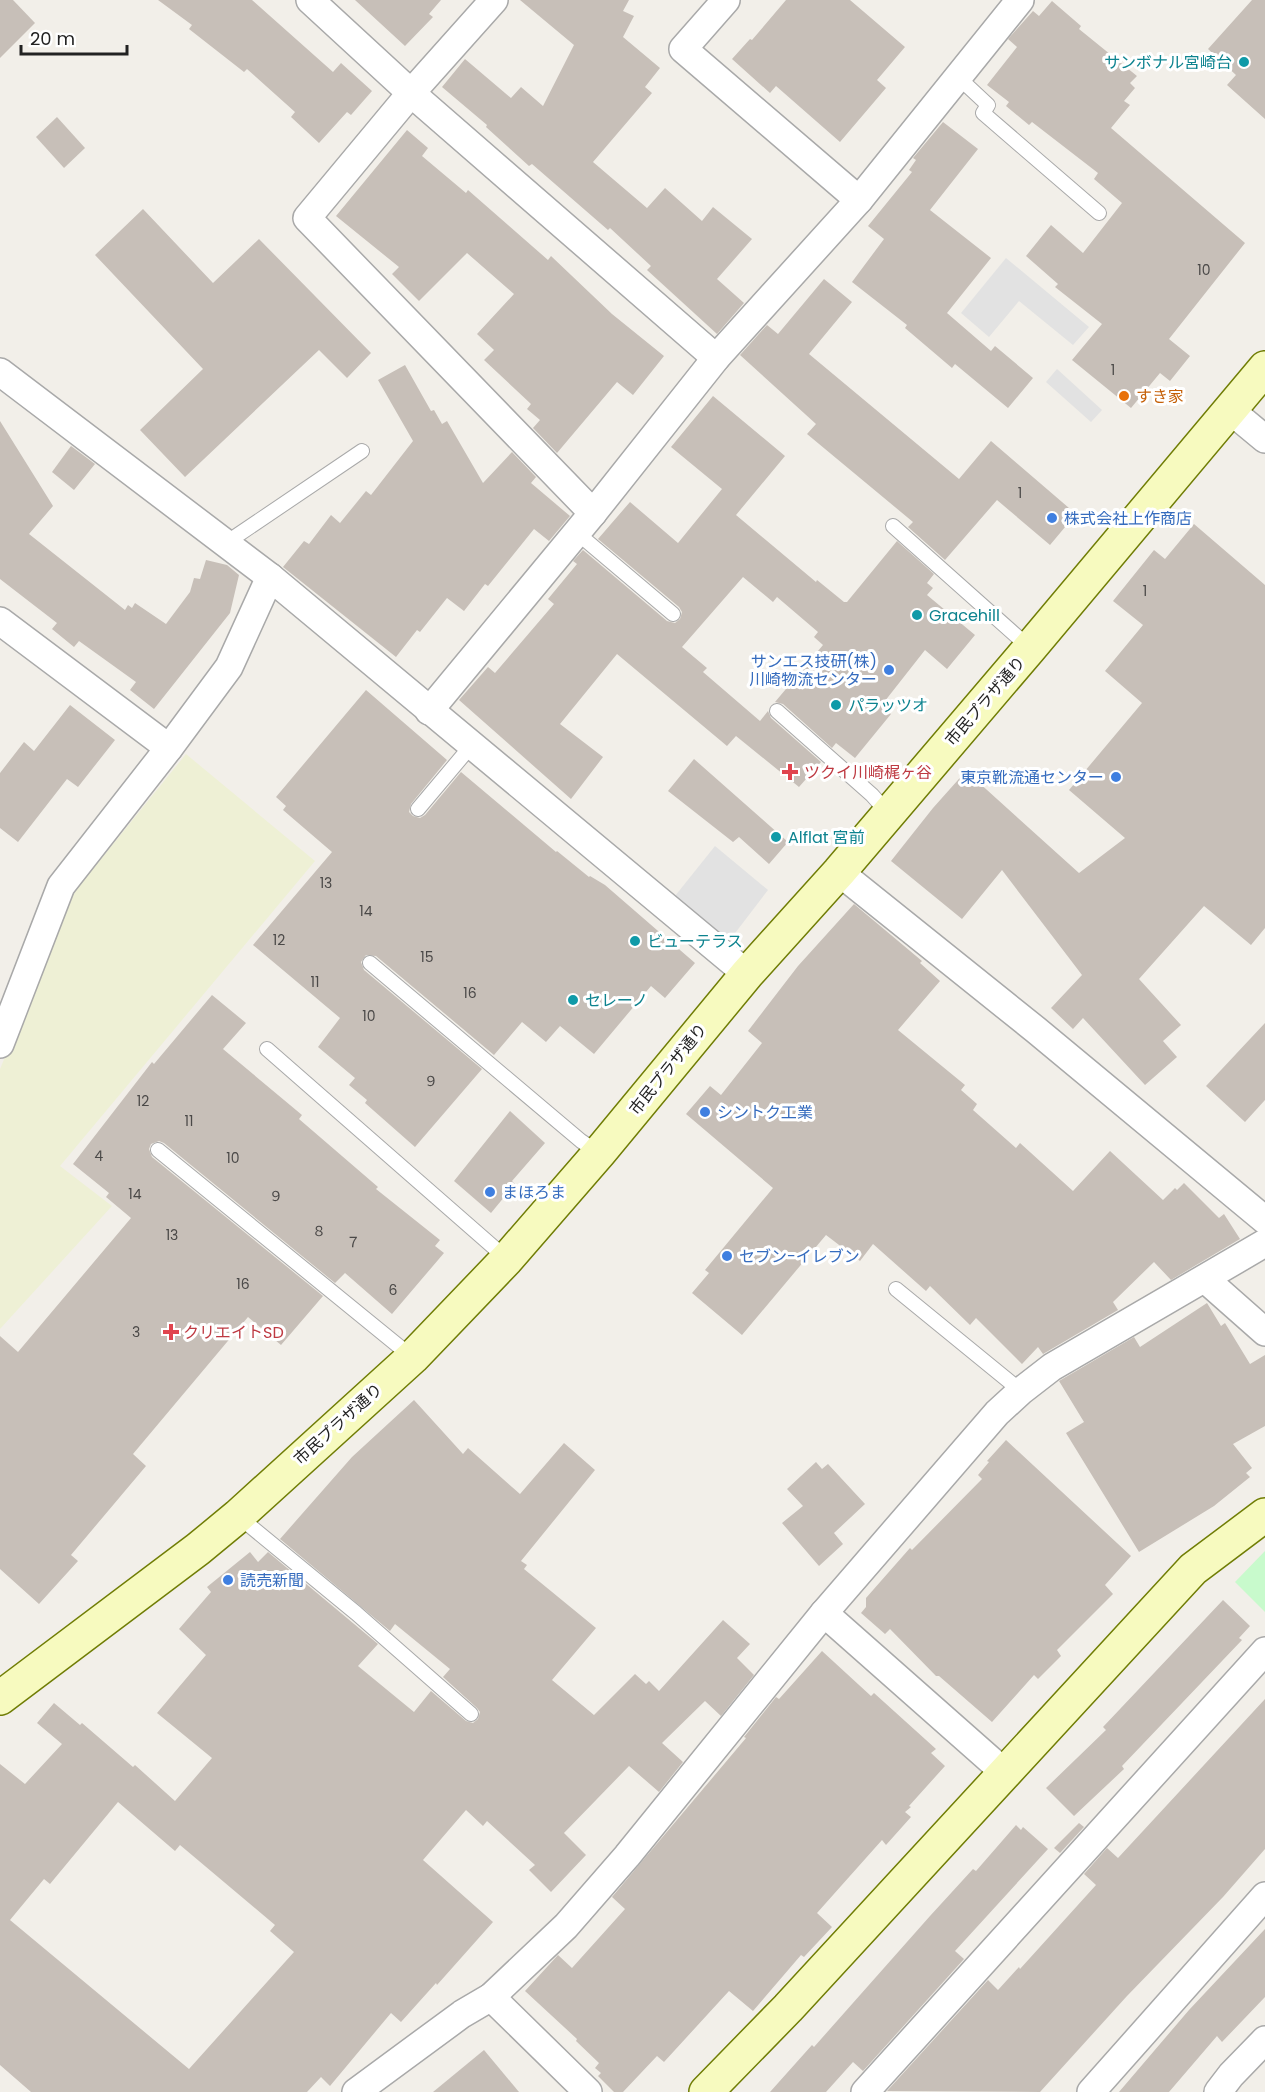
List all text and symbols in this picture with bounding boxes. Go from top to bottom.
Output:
scale bar [21,18,128,56]
text: 20 m [30,26,75,51]
place label: サンボナル宮崎台 [1104,51,1232,74]
marker: サンボナル宮崎台 [1237,55,1251,69]
house number: 10 [1197,260,1211,280]
house number: 1 [1111,360,1115,380]
place label: すき家 [1136,385,1184,408]
marker: すき家 [1117,389,1131,403]
house number: 1 [1018,483,1022,503]
place label: 株式会社上作商店 [1064,507,1192,530]
marker: 株式会社上作商店 [1045,511,1059,525]
house number: 1 [1143,581,1147,601]
place label: Gracehill [929,604,1000,627]
marker: Gracehill [910,608,924,622]
place label: サンエス技研(株) 川崎物流センター [749,650,877,691]
street label: 市民プラザ通り [940,651,1030,751]
marker: サンエス技研(株) 川崎物流センター [882,663,896,677]
place label: パラッツオ [848,694,928,717]
marker: パラッツオ [829,698,843,712]
place label: ツクイ川崎梶ヶ谷 [804,761,932,784]
marker: ツクイ川崎梶ヶ谷 [781,763,799,781]
place label: 東京靴流通センター [960,766,1104,789]
marker: 東京靴流通センター [1109,770,1123,784]
place label: Alflat 宮前 [788,826,865,849]
marker: Alflat 宮前 [769,830,783,844]
house number: 13 [320,873,332,893]
house number: 14 [359,901,373,921]
house number: 12 [273,930,285,950]
place label: ビューテラス [647,930,743,953]
marker: ビューテラス [628,934,642,948]
house number: 15 [420,947,434,967]
house number: 11 [311,972,319,992]
house number: 16 [463,983,477,1003]
place label: セレーノ [585,989,648,1012]
marker: セレーノ [566,993,580,1007]
house number: 10 [362,1006,376,1026]
street label: 市民プラザ通り [624,1018,712,1120]
house number: ９ [424,1071,438,1091]
house number: 12 [137,1091,149,1111]
place label: シントク工業 [717,1101,813,1124]
marker: シントク工業 [698,1105,712,1119]
house number: 11 [185,1111,193,1131]
house number: ４ [92,1146,106,1166]
house number: 10 [226,1148,240,1168]
place label: まほろま [502,1181,566,1204]
house number: 14 [128,1184,142,1204]
marker: まほろま [483,1185,497,1199]
house number: ９ [269,1186,283,1206]
house number: ８ [312,1221,326,1241]
house number: 13 [166,1225,178,1245]
house number: ７ [346,1232,360,1252]
place label: セブン-イレブン [739,1245,860,1268]
marker: セブン-イレブン [720,1249,734,1263]
house number: 16 [236,1274,250,1294]
house number: 6 [389,1280,398,1300]
place label: クリエイトSD [183,1321,284,1344]
house number: 3 [132,1322,140,1342]
marker: クリエイトSD [164,1325,178,1339]
street label: 市民プラザ通り [289,1378,387,1470]
place label: 読売新聞 [240,1569,304,1592]
marker: 読売新聞 [221,1573,235,1587]

